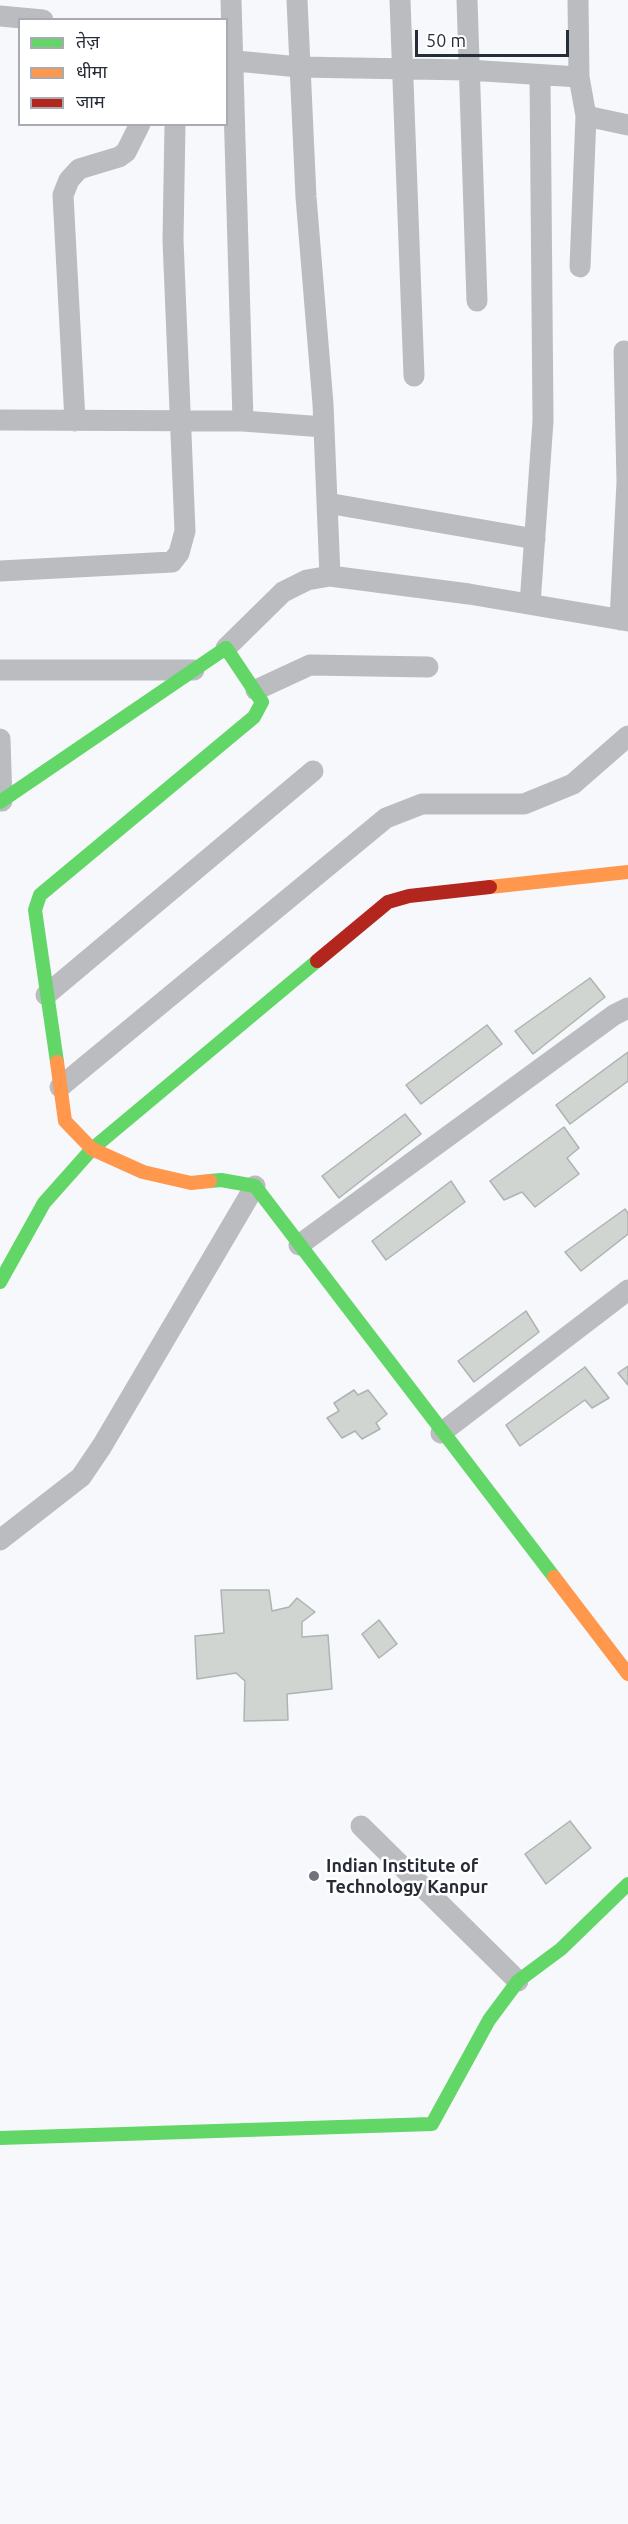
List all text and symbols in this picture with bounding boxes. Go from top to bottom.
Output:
legend [18,18,228,126]
scale bar [418,18,572,56]
text: 50 m [426,30,466,50]
text: तेज़ [76,31,100,51]
text: धीमा [76,61,107,81]
text: जाम [76,91,105,111]
place label: Indian Institute of Technology Kanpur [326,1855,488,1898]
marker: Indian Institute of Technology Kanpur [307,1869,321,1883]

